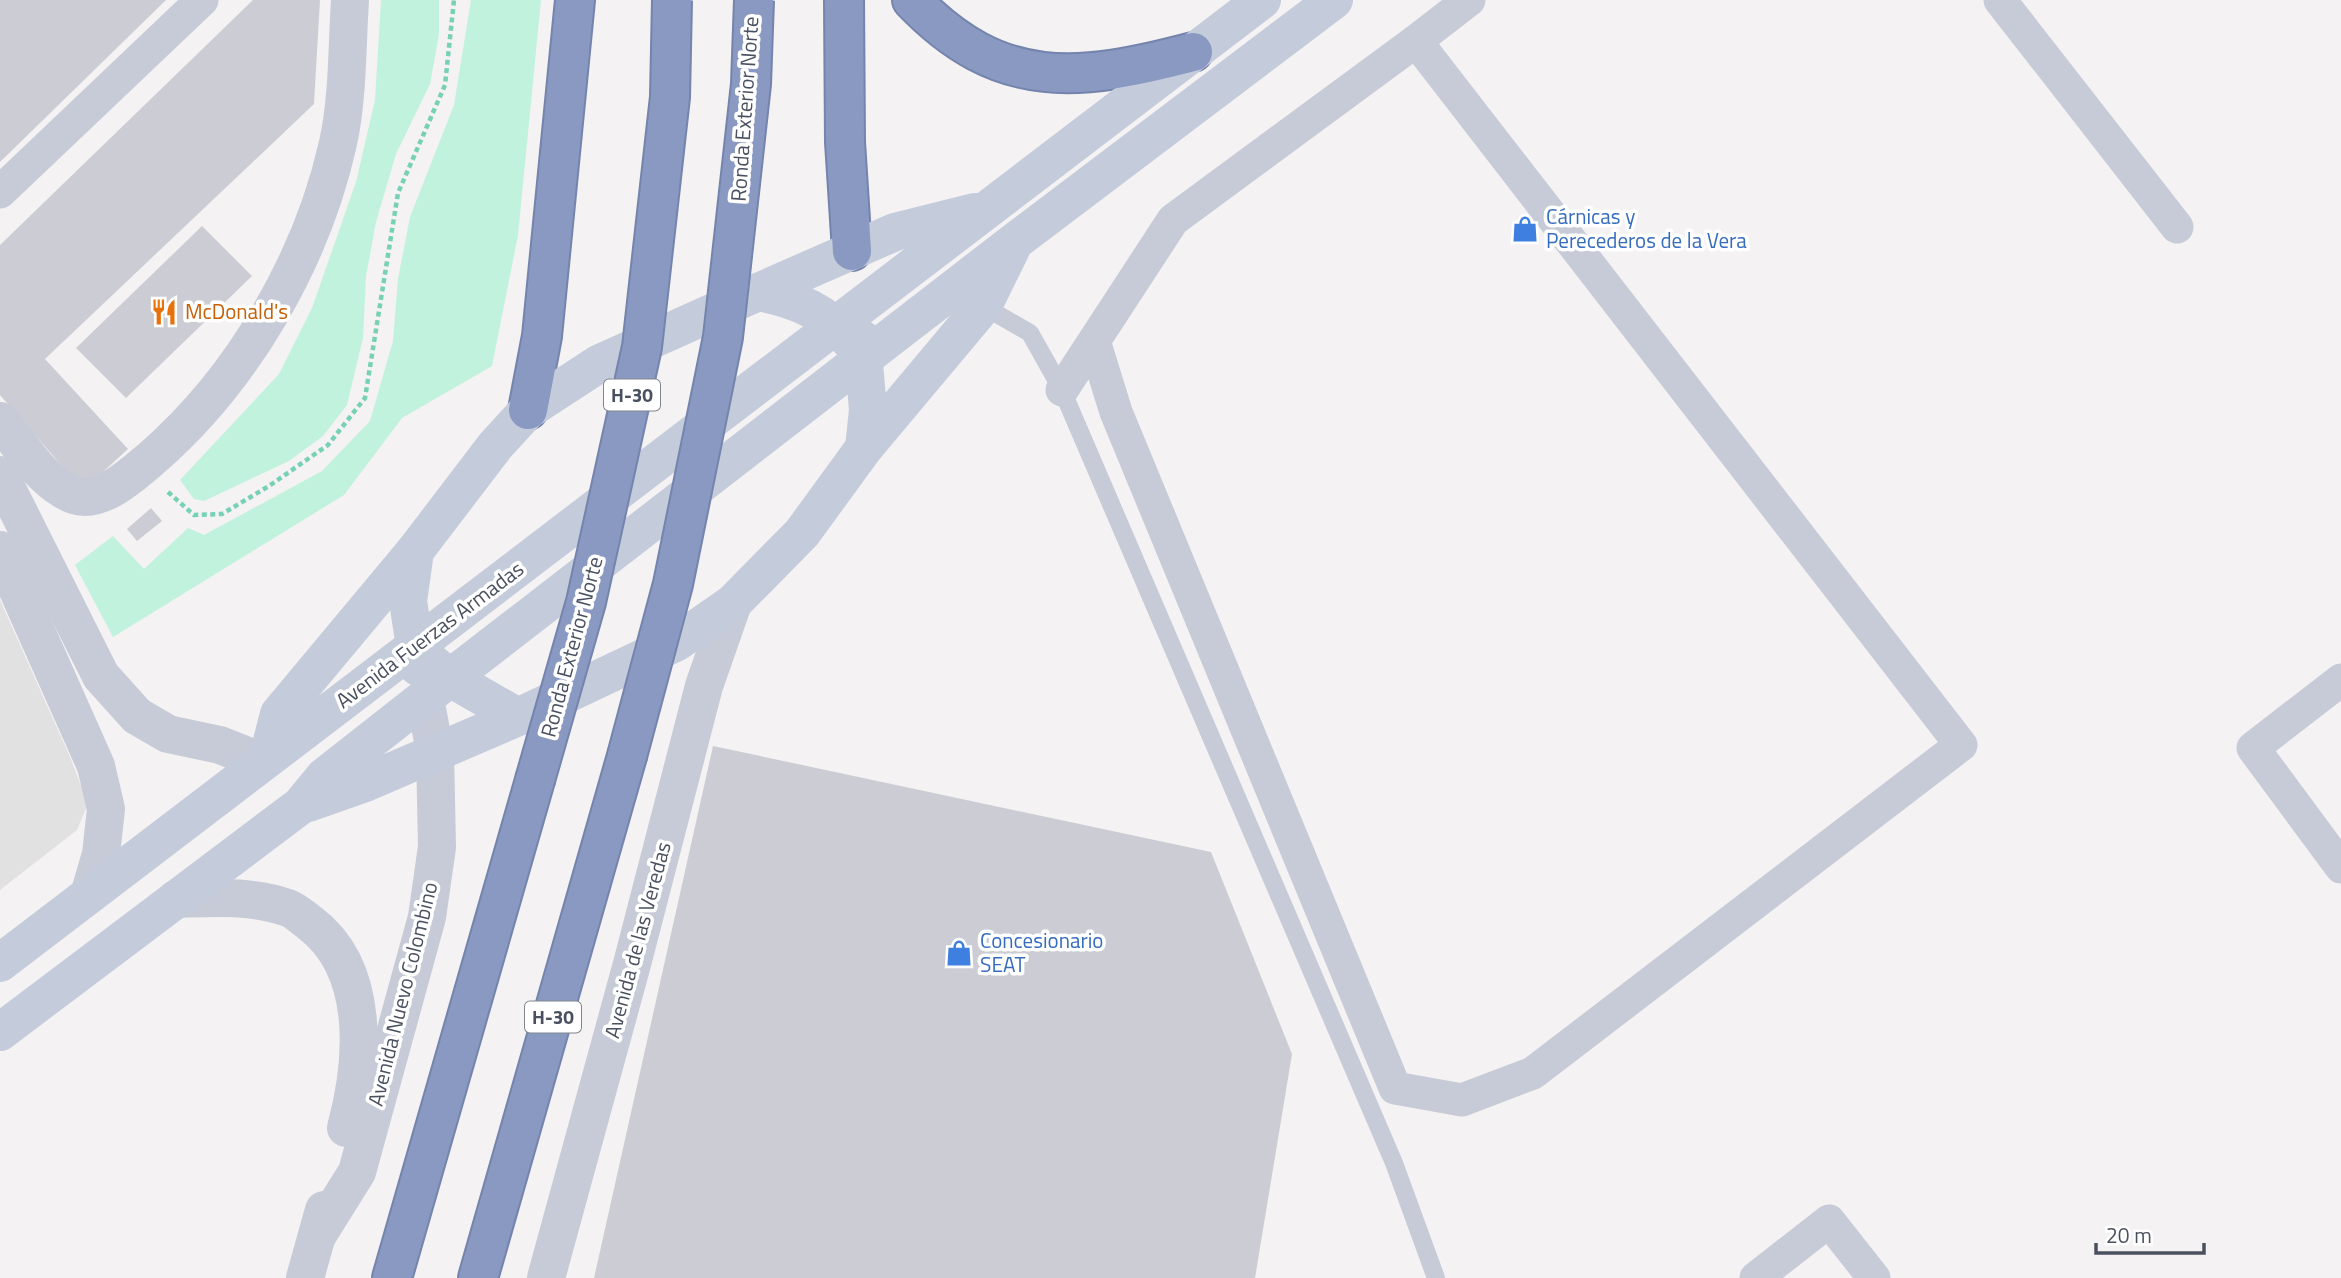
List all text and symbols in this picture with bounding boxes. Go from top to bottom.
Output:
street label: Ronda Exterior Norte [722,15,766,203]
place label: Cárnicas y Perecederos de la Vera [1546,200,1747,256]
shop icon: Cárnicas y Perecederos de la Vera [1510,214,1540,244]
place label: McDonald's [185,295,288,327]
restaurant icon: McDonald's [149,297,179,327]
road number: H-30 [604,380,660,410]
street label: Avenida Fuerzas Armadas [329,553,530,716]
street label: Ronda Exterior Norte [532,553,611,741]
street label: Avenida de las Veredas [595,838,679,1041]
street label: Avenida Nuevo Colombino [359,878,445,1109]
place label: Concesionario SEAT [980,924,1103,980]
shop icon: Concesionario SEAT [944,938,974,968]
road number: H-30 [525,1001,581,1032]
scale bar [2096,1212,2204,1256]
text: 20 m [2106,1219,2152,1251]

